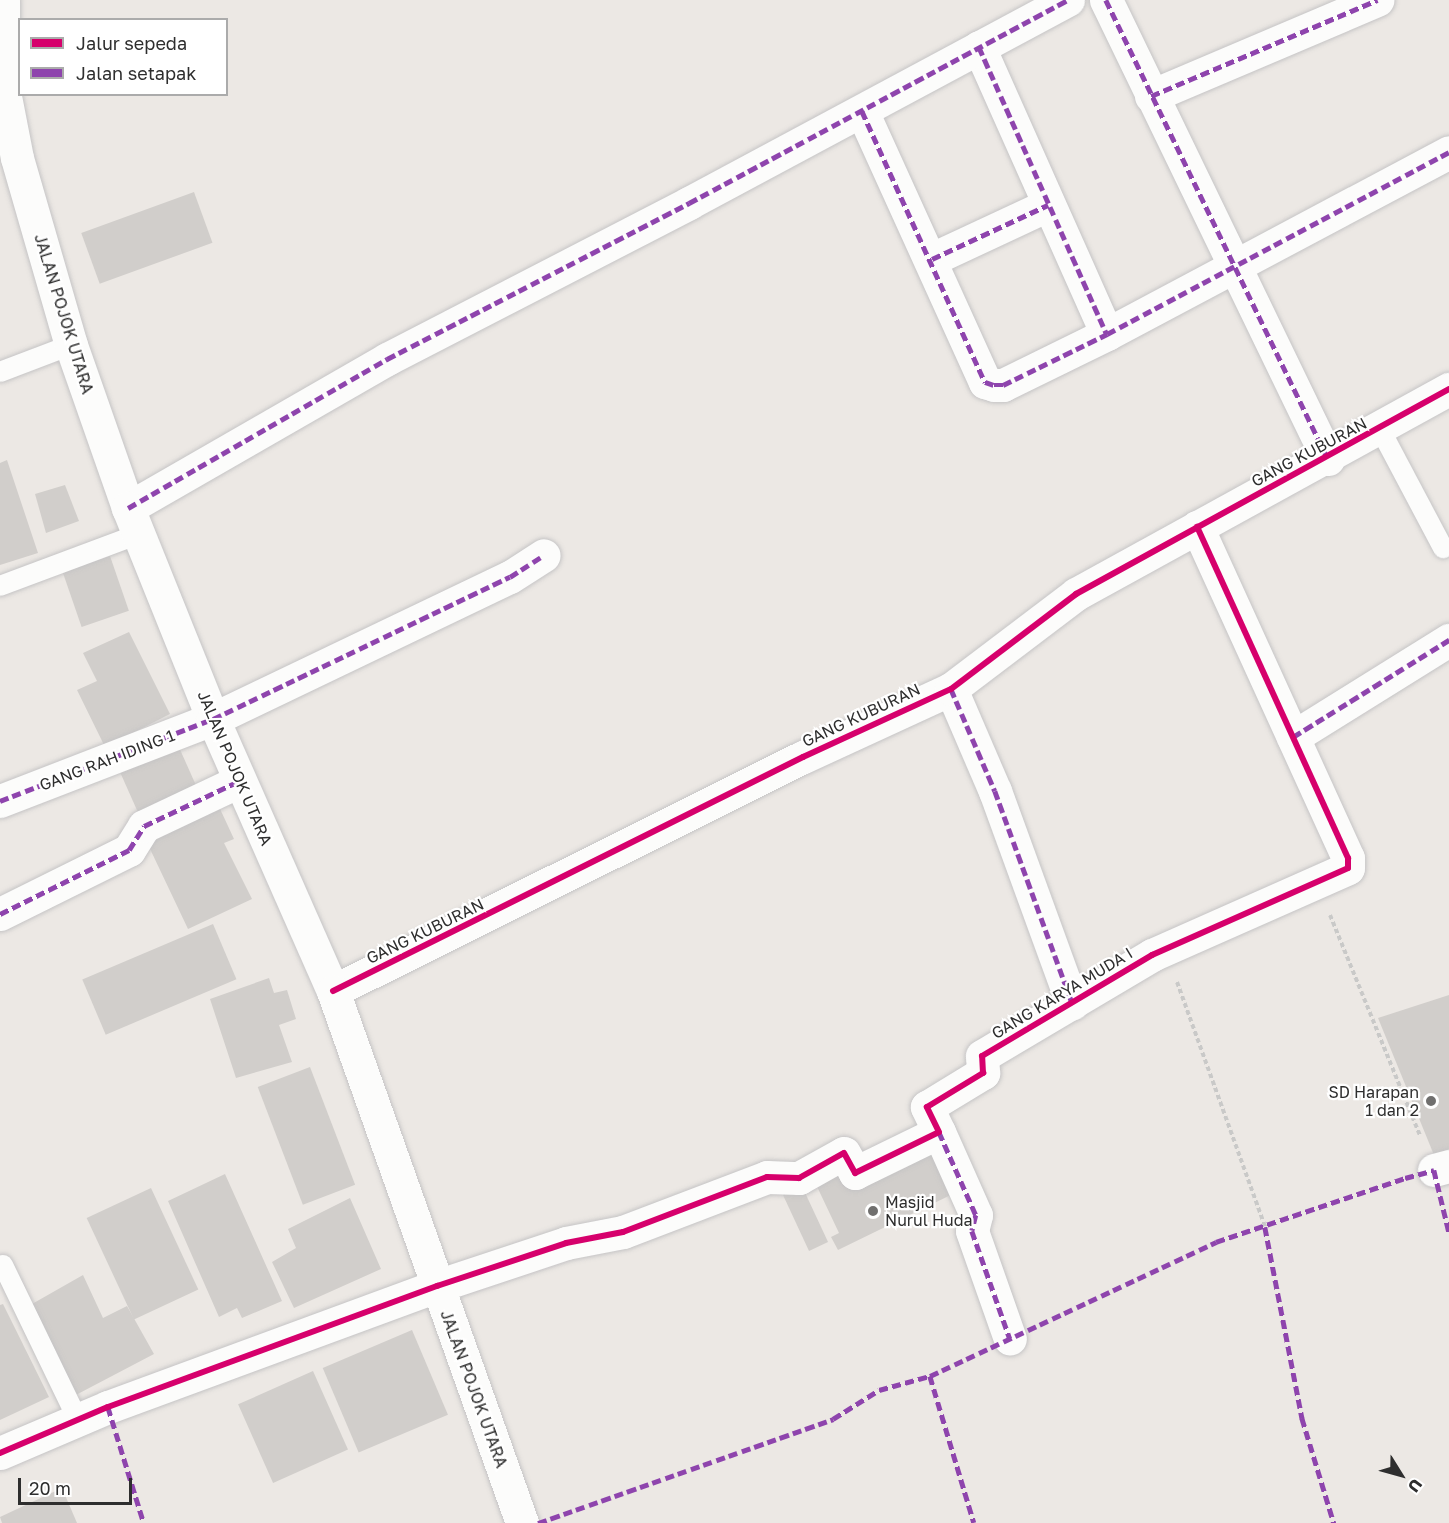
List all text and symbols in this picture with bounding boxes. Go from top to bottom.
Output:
legend [18,18,228,96]
text: Jalur sepeda [76,32,187,54]
text: Jalan setapak [76,62,196,84]
street label: JALAN POJOK UTARA [31,232,97,396]
street label: GANG KUBURAN [1248,413,1370,491]
street label: GANG KUBURAN [799,679,923,751]
street label: JALAN POJOK UTARA [194,688,276,848]
street label: GANG RAH IDING 1 [37,725,177,795]
street label: GANG KUBURAN [363,894,487,968]
street label: GANG KARYA MUDA I [988,943,1136,1043]
place label: SD Harapan 1 dan 2 [1329,1082,1419,1120]
marker: SD Harapan 1 dan 2 [1424,1094,1438,1108]
place label: Masjid Nurul Huda [885,1192,973,1230]
marker: Masjid Nurul Huda [866,1204,880,1218]
street label: JALAN POJOK UTARA [437,1308,511,1470]
north arrow [1371,1445,1431,1505]
scale bar [21,1466,135,1504]
text: U [1404,1475,1427,1497]
text: 20 m [29,1477,71,1499]

